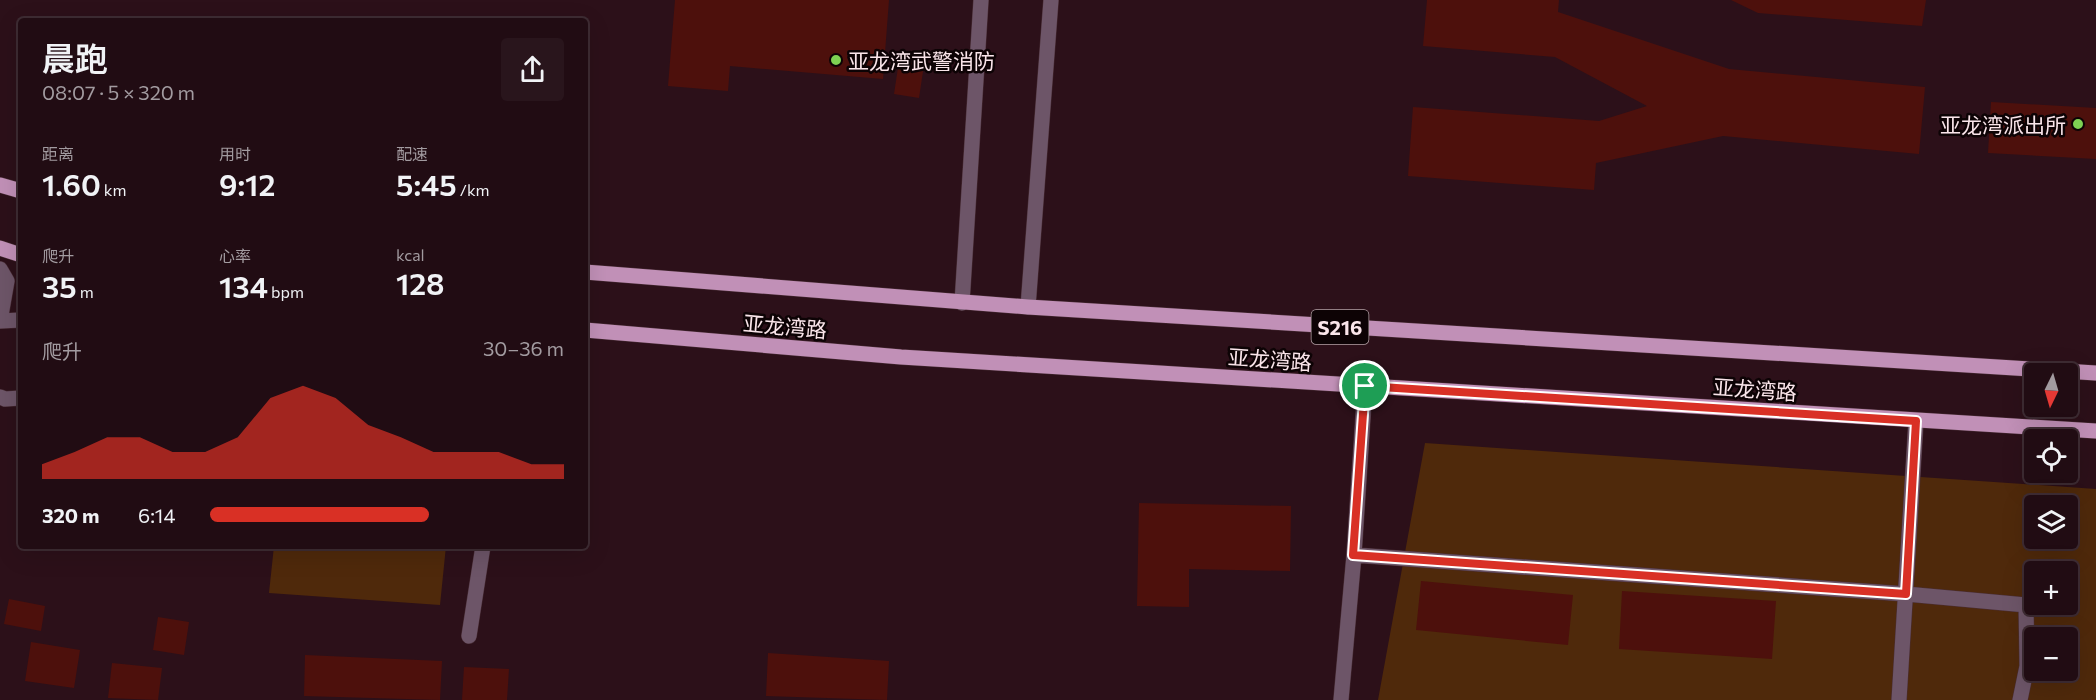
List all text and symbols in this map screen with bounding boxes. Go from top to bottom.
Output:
text: 晨跑 [42,37,108,78]
button: share [501,38,564,101]
place label: 亚龙湾武警消防 [848,48,995,73]
marker: 亚龙湾武警消防 [829,53,843,67]
text: 08:07 · 5 × 320 m [42,80,195,104]
place label: 亚龙湾派出所 [1940,112,2066,137]
marker: 亚龙湾派出所 [2071,117,2085,131]
text: 距离 [42,144,74,163]
text: 用时 [219,144,251,163]
text: 配速 [396,144,428,163]
text: 1.60 [42,165,101,202]
text: 9:12 [219,165,275,202]
text: 5:45 [396,165,457,202]
text: km [101,180,126,199]
text: /km [457,180,490,199]
text: kcal [396,245,425,264]
text: 爬升 [42,246,74,265]
text: 心率 [219,246,251,265]
text: 128 [396,264,445,301]
text: 35 [42,267,77,304]
text: 134 [219,267,268,304]
text: m [77,282,94,301]
text: bpm [268,282,304,301]
street label: 亚龙湾路 [742,310,828,342]
road number: S216 [1312,310,1368,344]
text: 30–36 m [483,336,564,360]
text: 爬升 [42,339,82,363]
street label: 亚龙湾路 [1227,344,1313,374]
pin [1339,360,1390,411]
north arrow [2024,363,2078,417]
map controls [2024,363,2078,681]
icon: arrive [1348,369,1381,402]
street label: 亚龙湾路 [1712,374,1798,404]
button: locate [2024,429,2078,483]
button: layers [2024,495,2078,549]
text: 320 m [42,503,99,527]
text: 6:14 [138,503,175,527]
button: + [2024,561,2078,615]
button: − [2024,627,2078,681]

